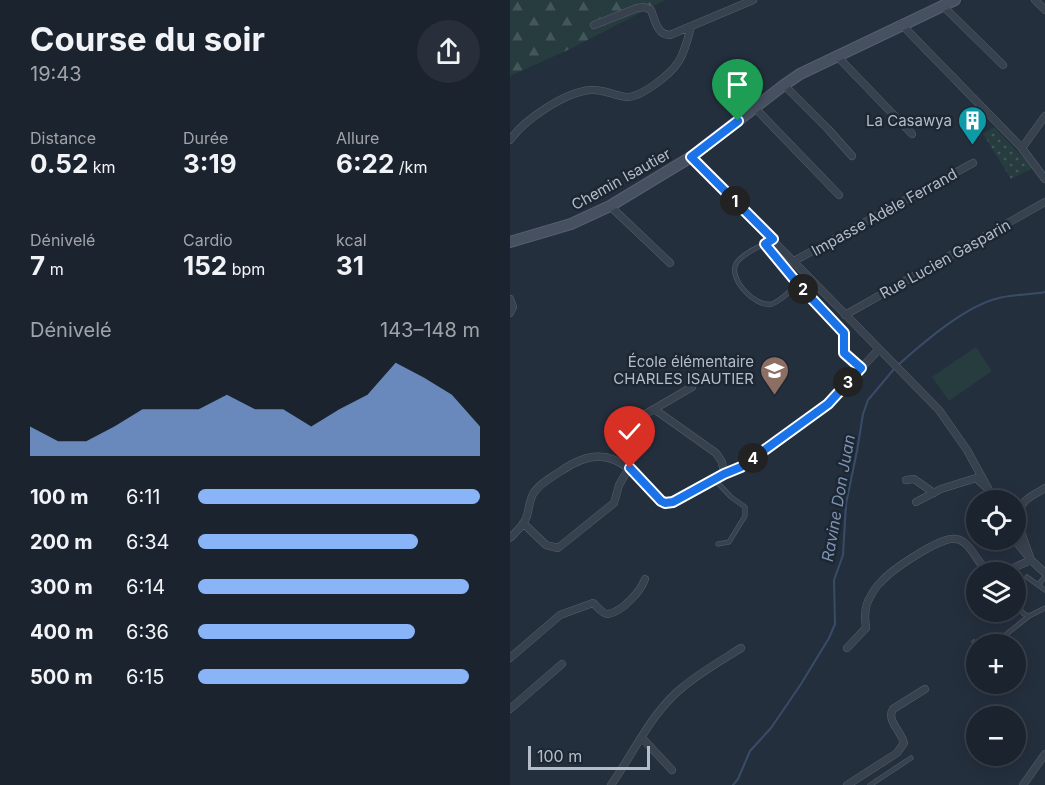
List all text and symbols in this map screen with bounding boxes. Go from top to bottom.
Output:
text: Course du soir [30,19,265,59]
button: share [417,20,480,83]
pin [712,59,763,121]
text: 19:43 [30,62,82,86]
icon: arrive [721,68,754,101]
building icon: La Casawya [957,104,989,146]
place label: La Casawya [866,111,952,130]
text: Distance [30,128,96,148]
text: Durée [183,128,228,148]
text: Allure [336,128,379,148]
street label: Chemin Isautier [568,144,674,214]
text: 0.52 [30,148,88,179]
text: 3:19 [183,148,237,179]
text: 6:22 [336,148,394,179]
text: km [88,157,116,177]
text: /km [394,157,427,177]
street label: Impasse Adèle Ferrand [808,164,960,260]
pin: 1 [720,186,750,216]
text: 1 [732,191,738,211]
street label: Rue Lucien Gasparin [876,215,1014,303]
text: Dénivelé [30,230,95,250]
text: Cardio [183,230,233,250]
text: kcal [336,230,367,250]
text: 7 [30,250,45,281]
text: 152 [183,250,227,281]
text: 31 [336,250,364,281]
text: m [45,259,64,279]
text: bpm [227,259,265,279]
pin: 2 [788,274,818,304]
text: 2 [798,279,808,299]
text: Dénivelé [30,318,112,342]
text: 143–148 m [380,318,480,342]
place label: École élémentaire CHARLES ISAUTIER [613,352,754,388]
school or university icon: École élémentaire CHARLES ISAUTIER [759,354,791,396]
pin: 3 [833,367,863,397]
text: 3 [843,372,853,392]
pin [604,406,655,468]
icon: check [613,415,646,448]
water label: Ravine Don Juan [817,433,859,563]
pin: 4 [738,443,768,473]
text: 4 [748,448,758,468]
text: 100 m [30,485,89,509]
text: 6:11 [126,485,160,509]
map controls [966,490,1026,766]
button: locate [966,490,1026,550]
text: 200 m [30,530,93,554]
text: 6:34 [126,530,169,554]
button: layers [966,562,1026,622]
text: 300 m [30,575,93,599]
text: 6:14 [126,575,165,599]
text: 400 m [30,620,94,644]
text: 6:36 [126,620,169,644]
button: + [966,634,1026,694]
text: 500 m [30,665,93,689]
text: 6:15 [126,665,164,689]
button: − [966,706,1026,766]
scale bar [528,743,650,770]
text: 100 m [537,746,582,766]

